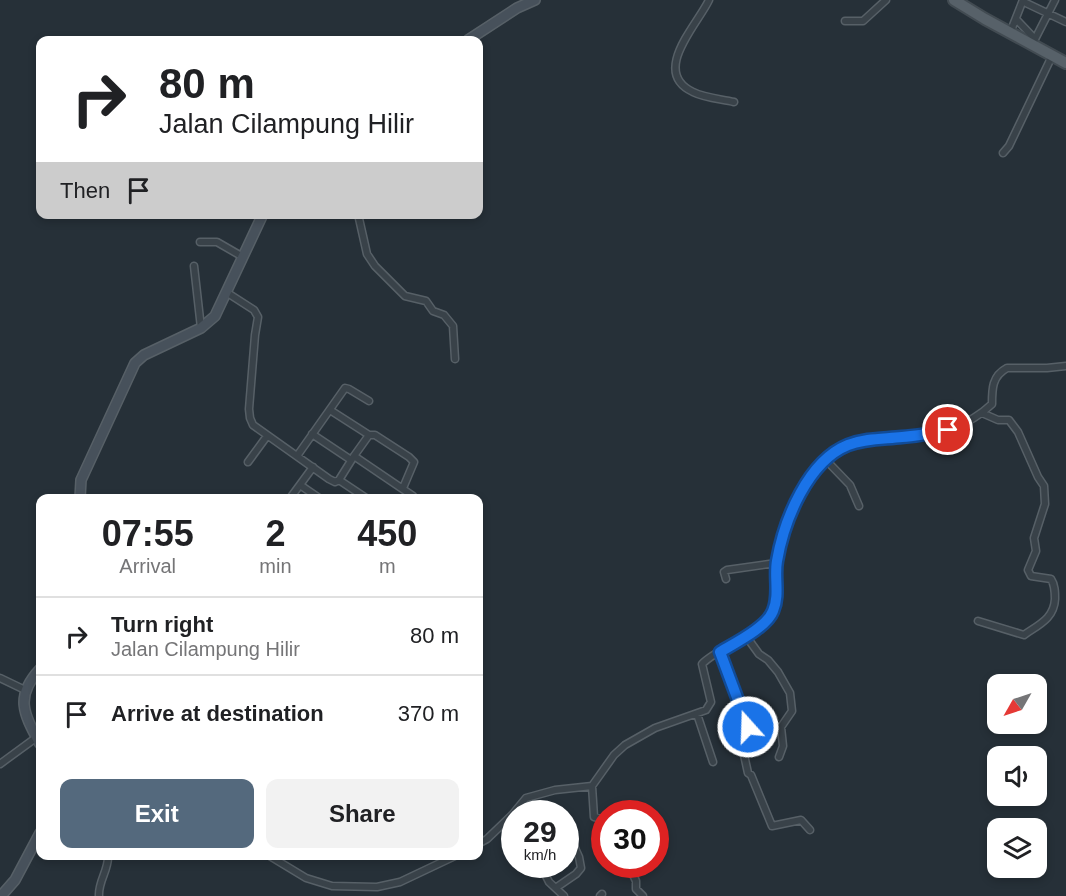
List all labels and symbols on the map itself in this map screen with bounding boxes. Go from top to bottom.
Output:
pin [922,404,973,455]
north arrow [987,674,1047,734]
position arrow [716,695,780,759]
speed limit sign: 30 [591,800,669,878]

